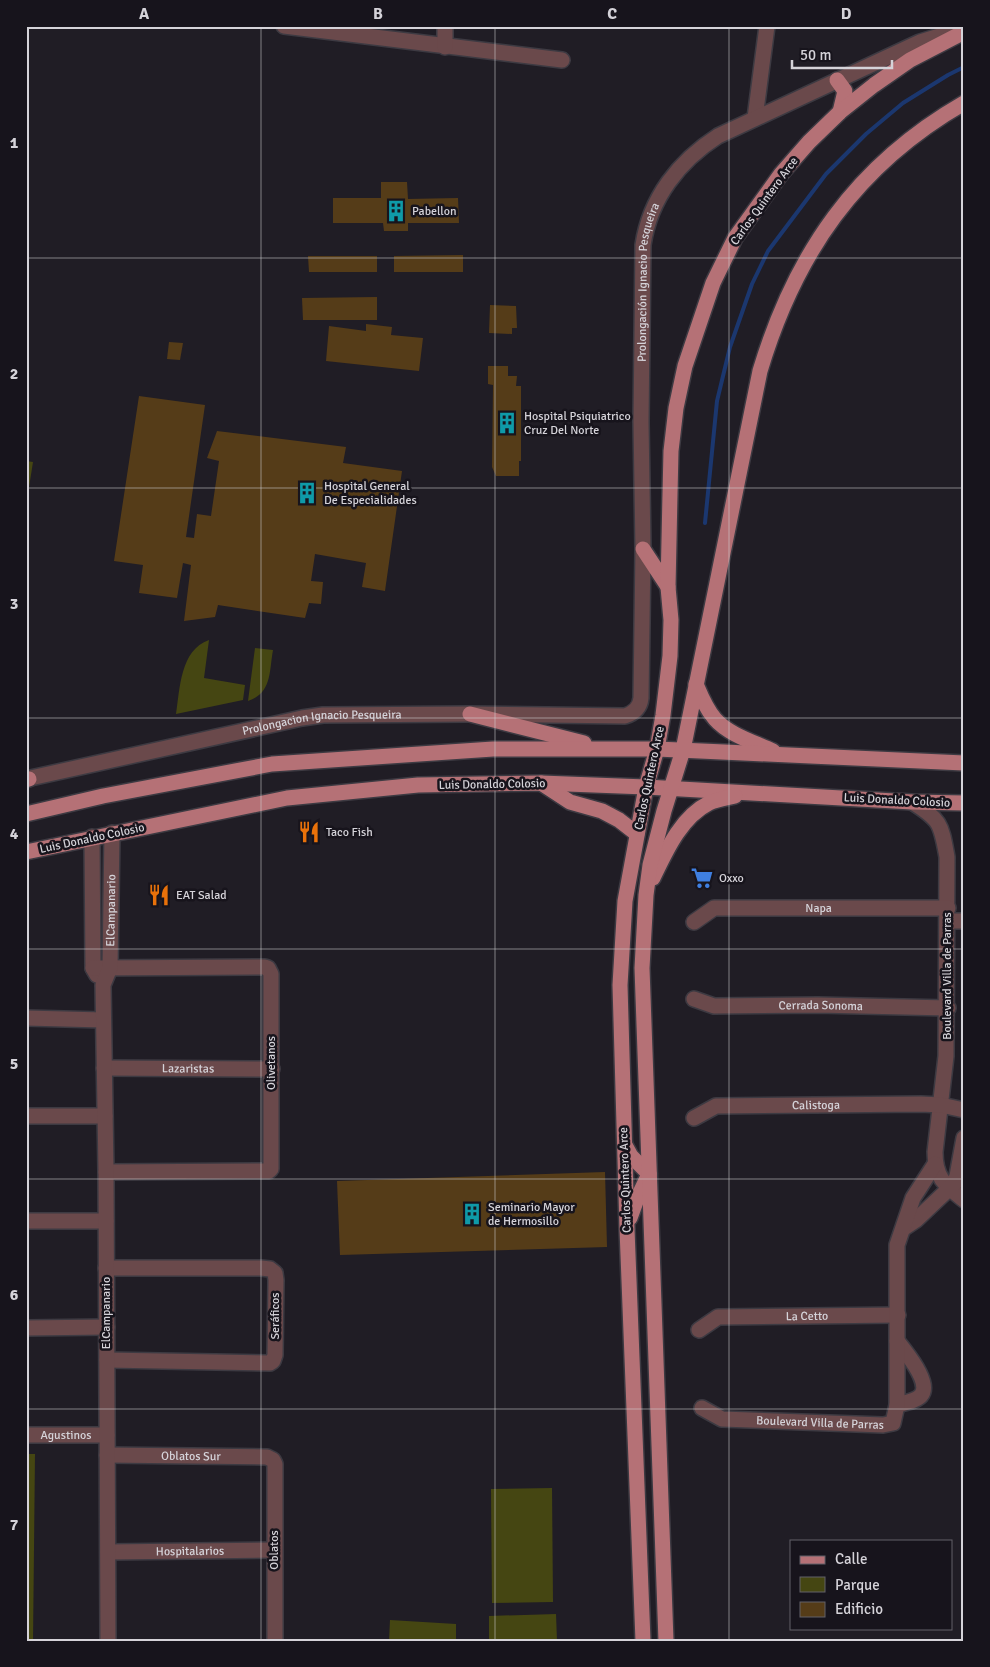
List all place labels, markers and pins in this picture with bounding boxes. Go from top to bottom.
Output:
building icon: Pabellon [383,198,409,224]
place label: Pabellon [412,204,457,219]
place label: Hospital Psiquiatrico Cruz Del Norte [524,409,631,438]
building icon: Hospital Psiquiatrico Cruz Del Norte [494,410,520,436]
place label: Hospital General De Especialidades [324,479,417,508]
building icon: Hospital General De Especialidades [294,480,320,506]
restaurant icon: Taco Fish [296,819,322,845]
place label: Taco Fish [326,825,373,840]
supermarket icon: Oxxo [689,865,715,891]
place label: Oxxo [719,871,744,886]
restaurant icon: EAT Salad [146,882,172,908]
place label: EAT Salad [176,888,227,903]
place label: Seminario Mayor de Hermosillo [488,1200,575,1229]
building icon: Seminario Mayor de Hermosillo [459,1201,485,1227]

